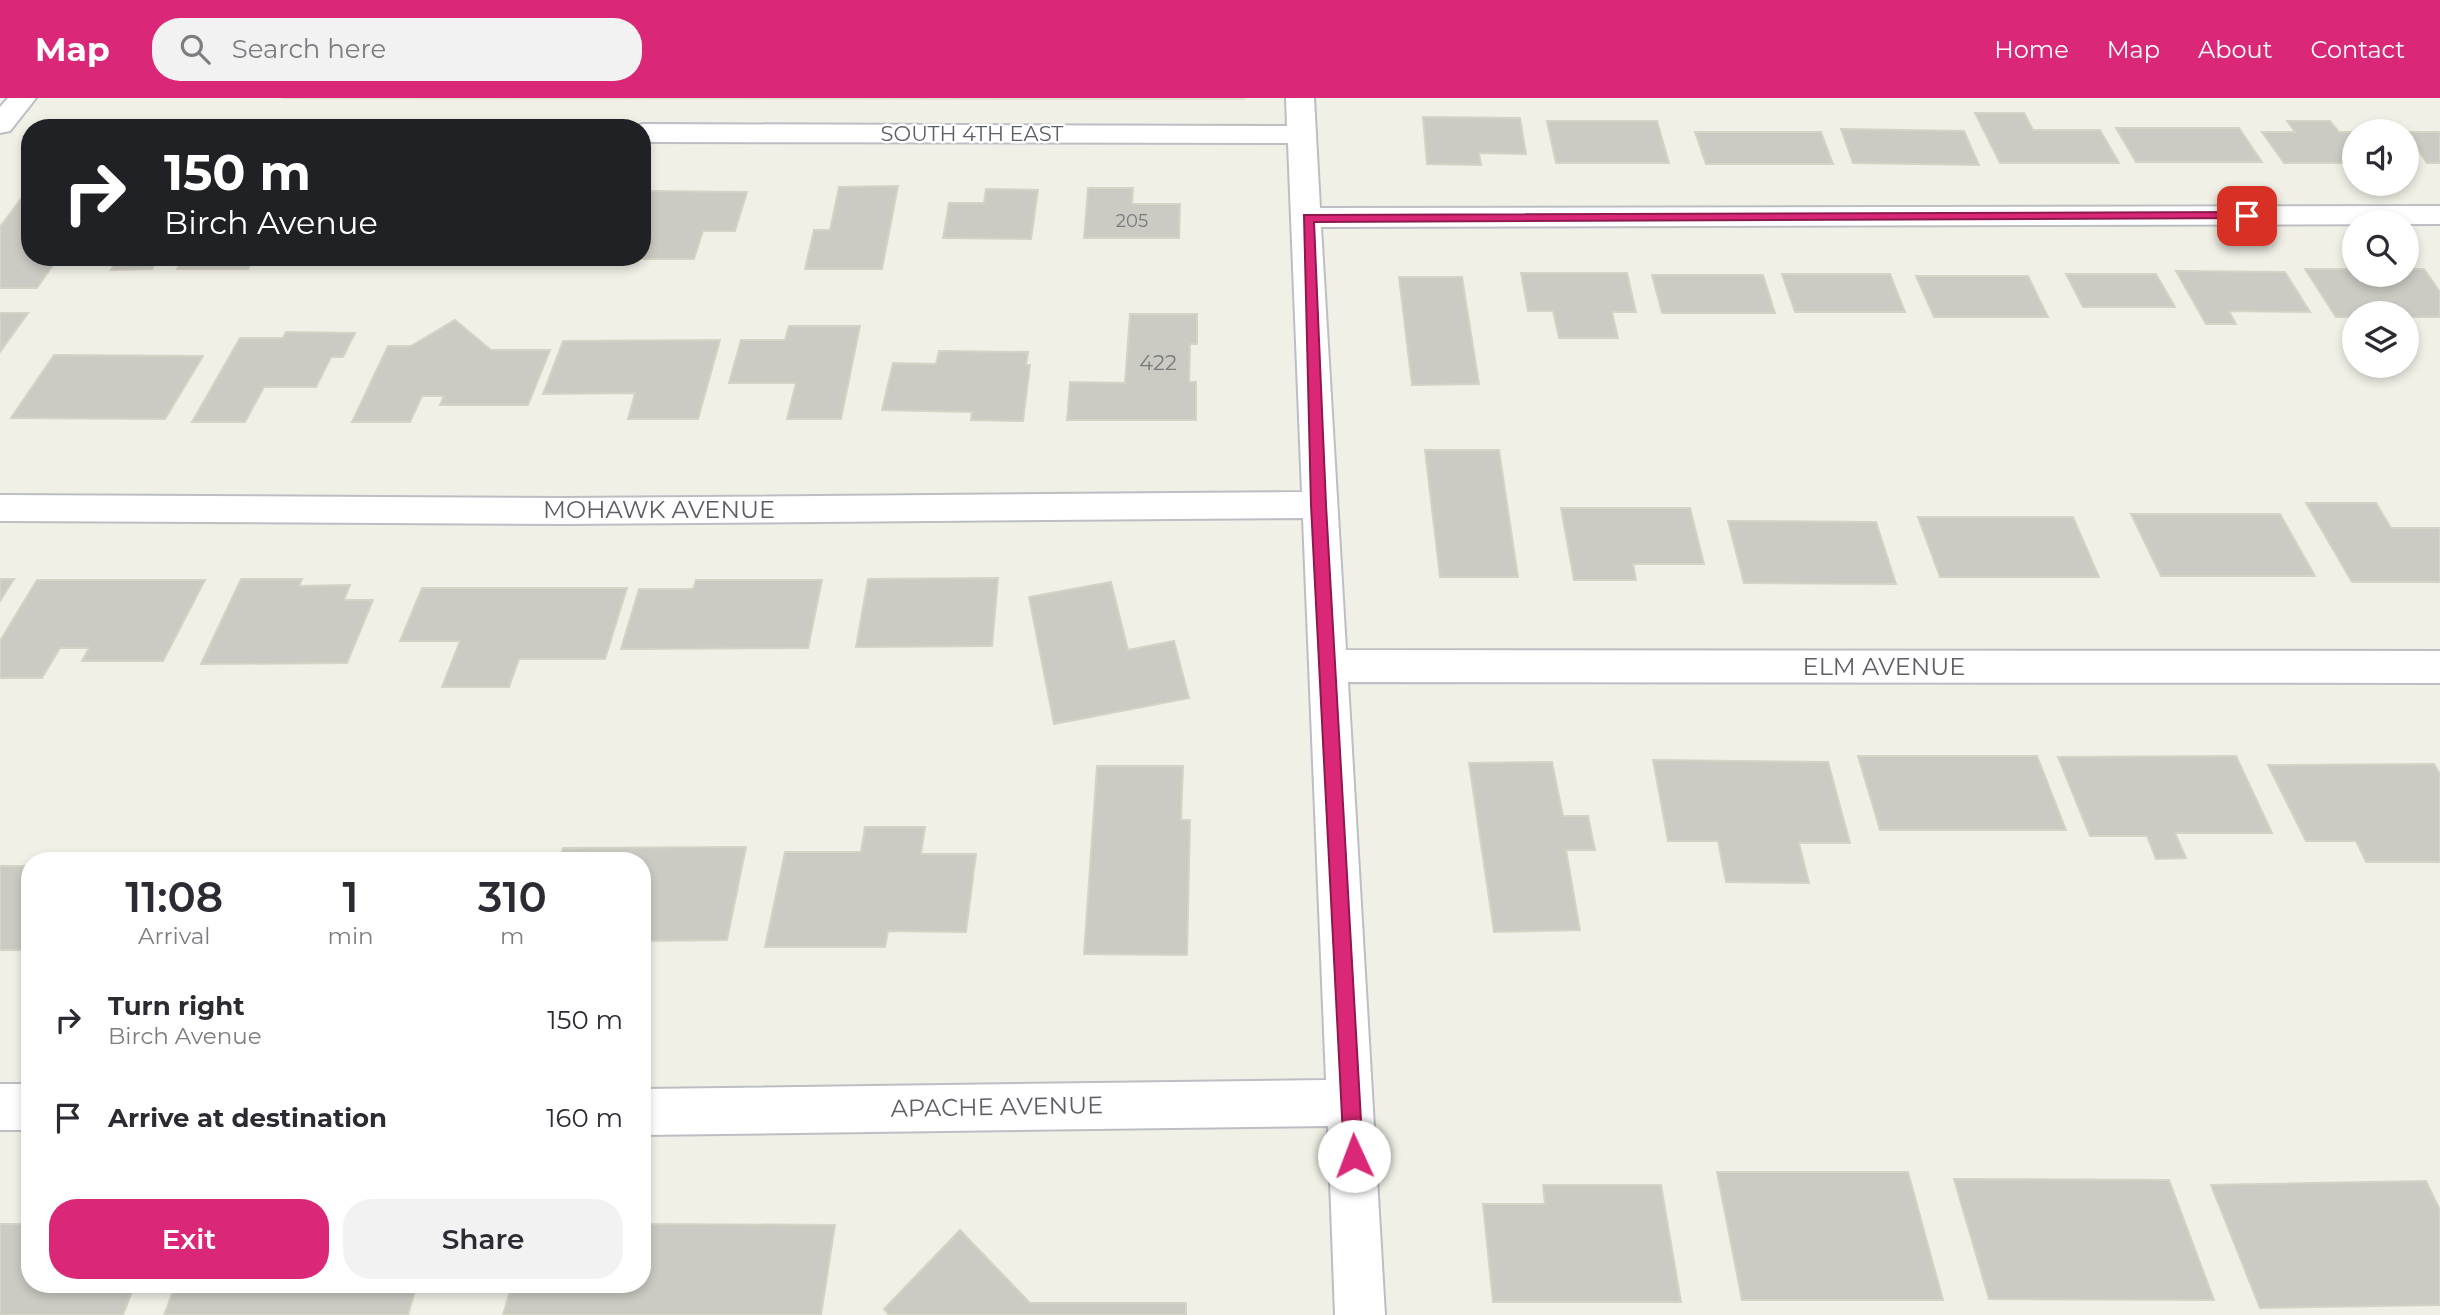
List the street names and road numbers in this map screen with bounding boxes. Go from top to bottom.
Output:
street label: SOUTH 4TH EAST [881,121,1063,146]
street label: MOHAWK AVENUE [543,495,775,524]
street label: ELM AVENUE [1803,652,1965,681]
street label: APACHE AVENUE [890,1090,1104,1123]

